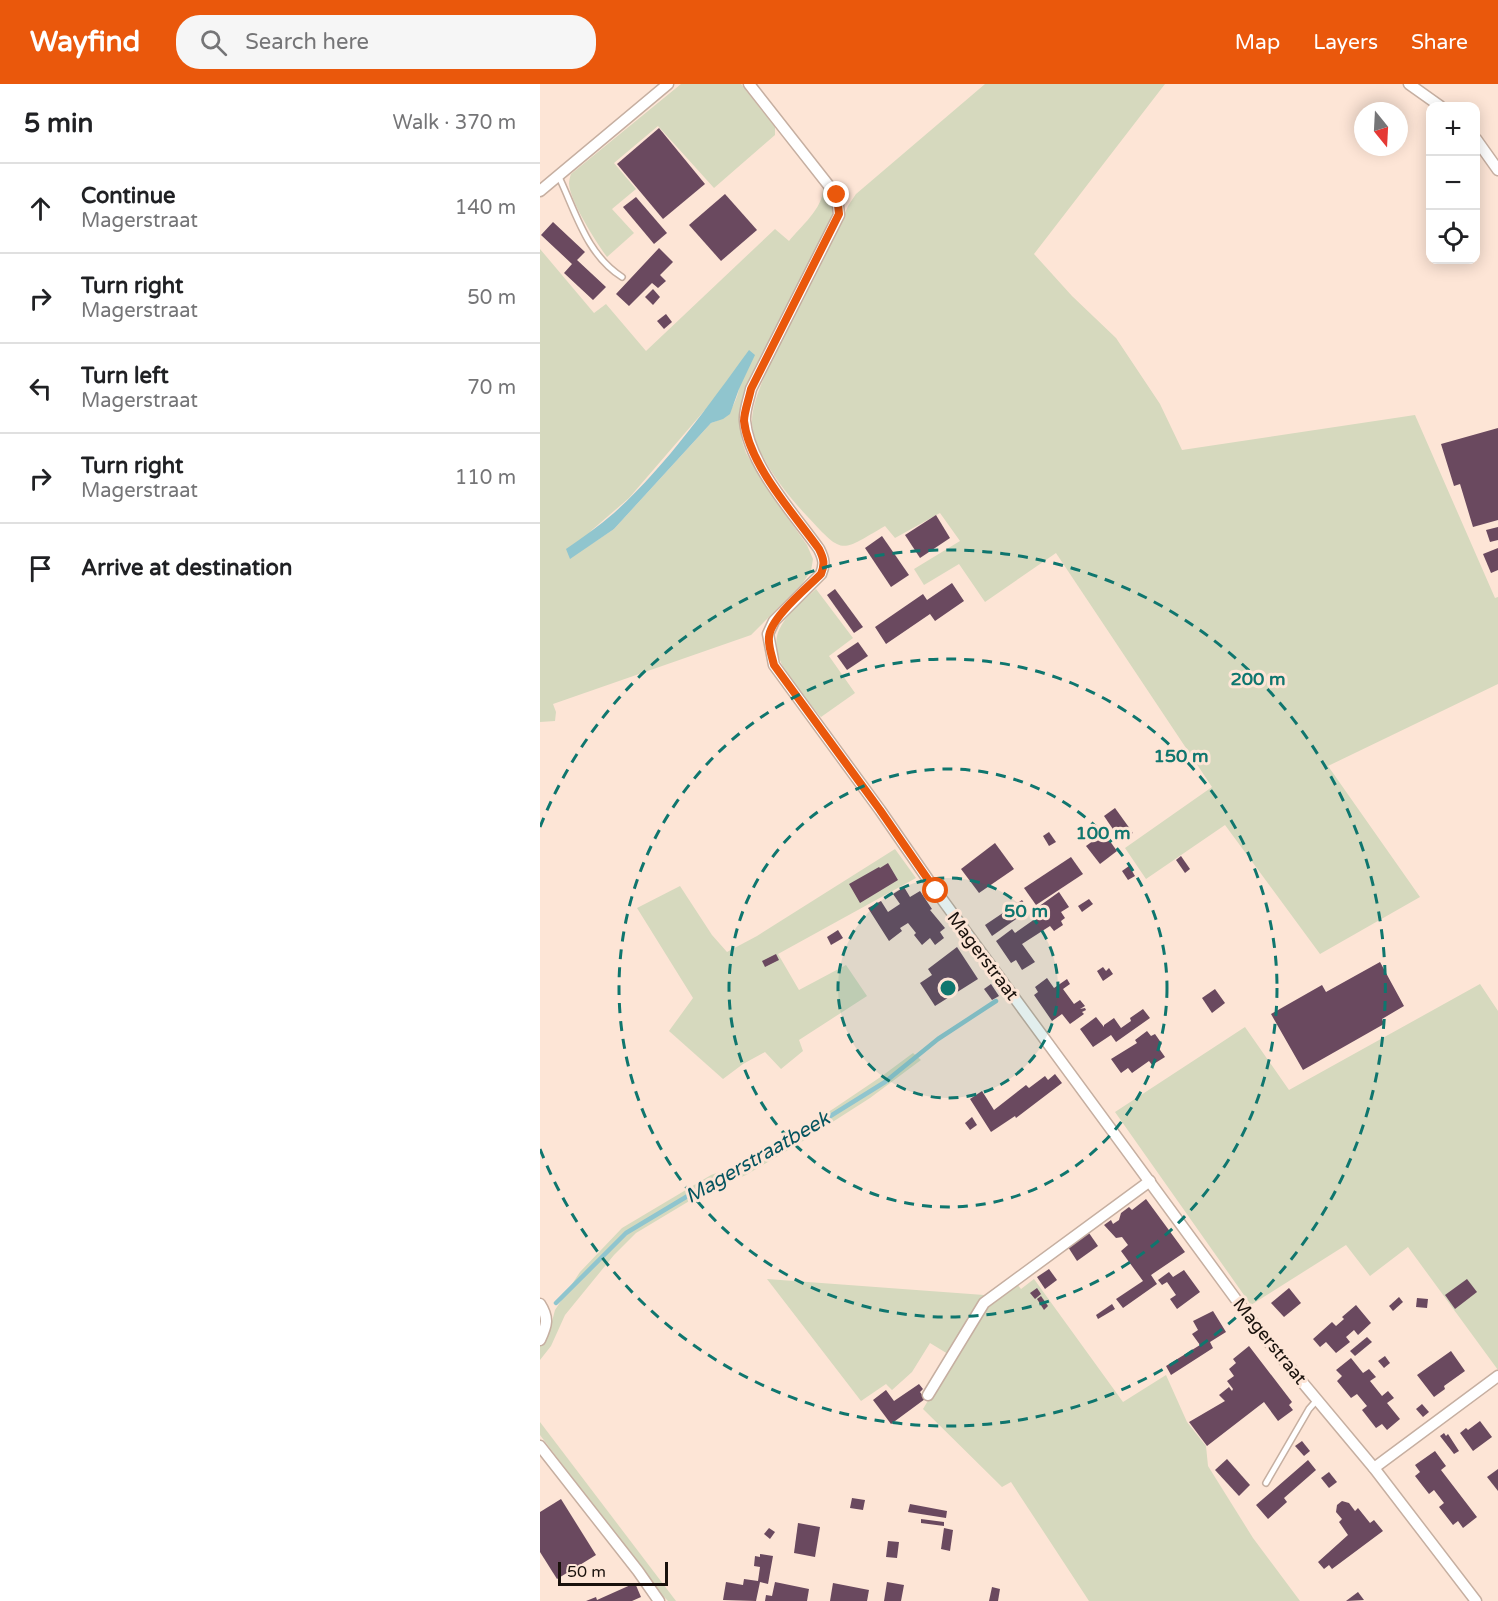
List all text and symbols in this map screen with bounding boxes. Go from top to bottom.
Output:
search box [176,15,596,69]
text: Wayfind [30,25,140,59]
icon: search [197,26,230,59]
text: Search here [245,29,369,55]
text: Map [1235,30,1280,55]
text: Layers [1313,30,1378,55]
text: Share [1411,30,1468,55]
north arrow [1354,102,1408,156]
map controls [1426,102,1480,264]
button: + [1426,102,1480,156]
text: 5 min [24,108,93,139]
text: Walk · 370 m [393,111,516,135]
button: − [1426,156,1480,210]
route end [823,181,849,207]
text: Continue [81,183,176,209]
icon: ahead [24,192,57,225]
text: 140 m [455,196,516,220]
text: Magerstraat [81,209,198,233]
button: locate [1426,210,1480,264]
text: Turn right [81,273,183,299]
icon: right [24,282,57,315]
text: 50 m [467,286,516,310]
text: Magerstraat [81,299,198,323]
text: Turn left [81,363,169,389]
icon: left [24,372,57,405]
text: 70 m [467,376,516,400]
text: Magerstraat [81,389,198,413]
text: Turn right [81,453,183,479]
icon: right [24,462,57,495]
text: 110 m [455,466,516,490]
text: Magerstraat [81,479,198,503]
icon: arrive [24,552,57,585]
text: Arrive at destination [81,555,292,581]
text: 200 m [1230,668,1286,690]
text: 150 m [1153,745,1209,767]
text: 100 m [1075,822,1131,844]
route start [922,877,948,903]
text: 50 m [1004,900,1048,922]
street label: Magerstraat [943,907,1024,1005]
centre of rings [938,978,958,998]
water label: Magerstraatbeek [681,1106,836,1209]
street label: Magerstraat [1228,1293,1312,1389]
scale bar [558,1559,668,1586]
text: 50 m [567,1562,606,1582]

